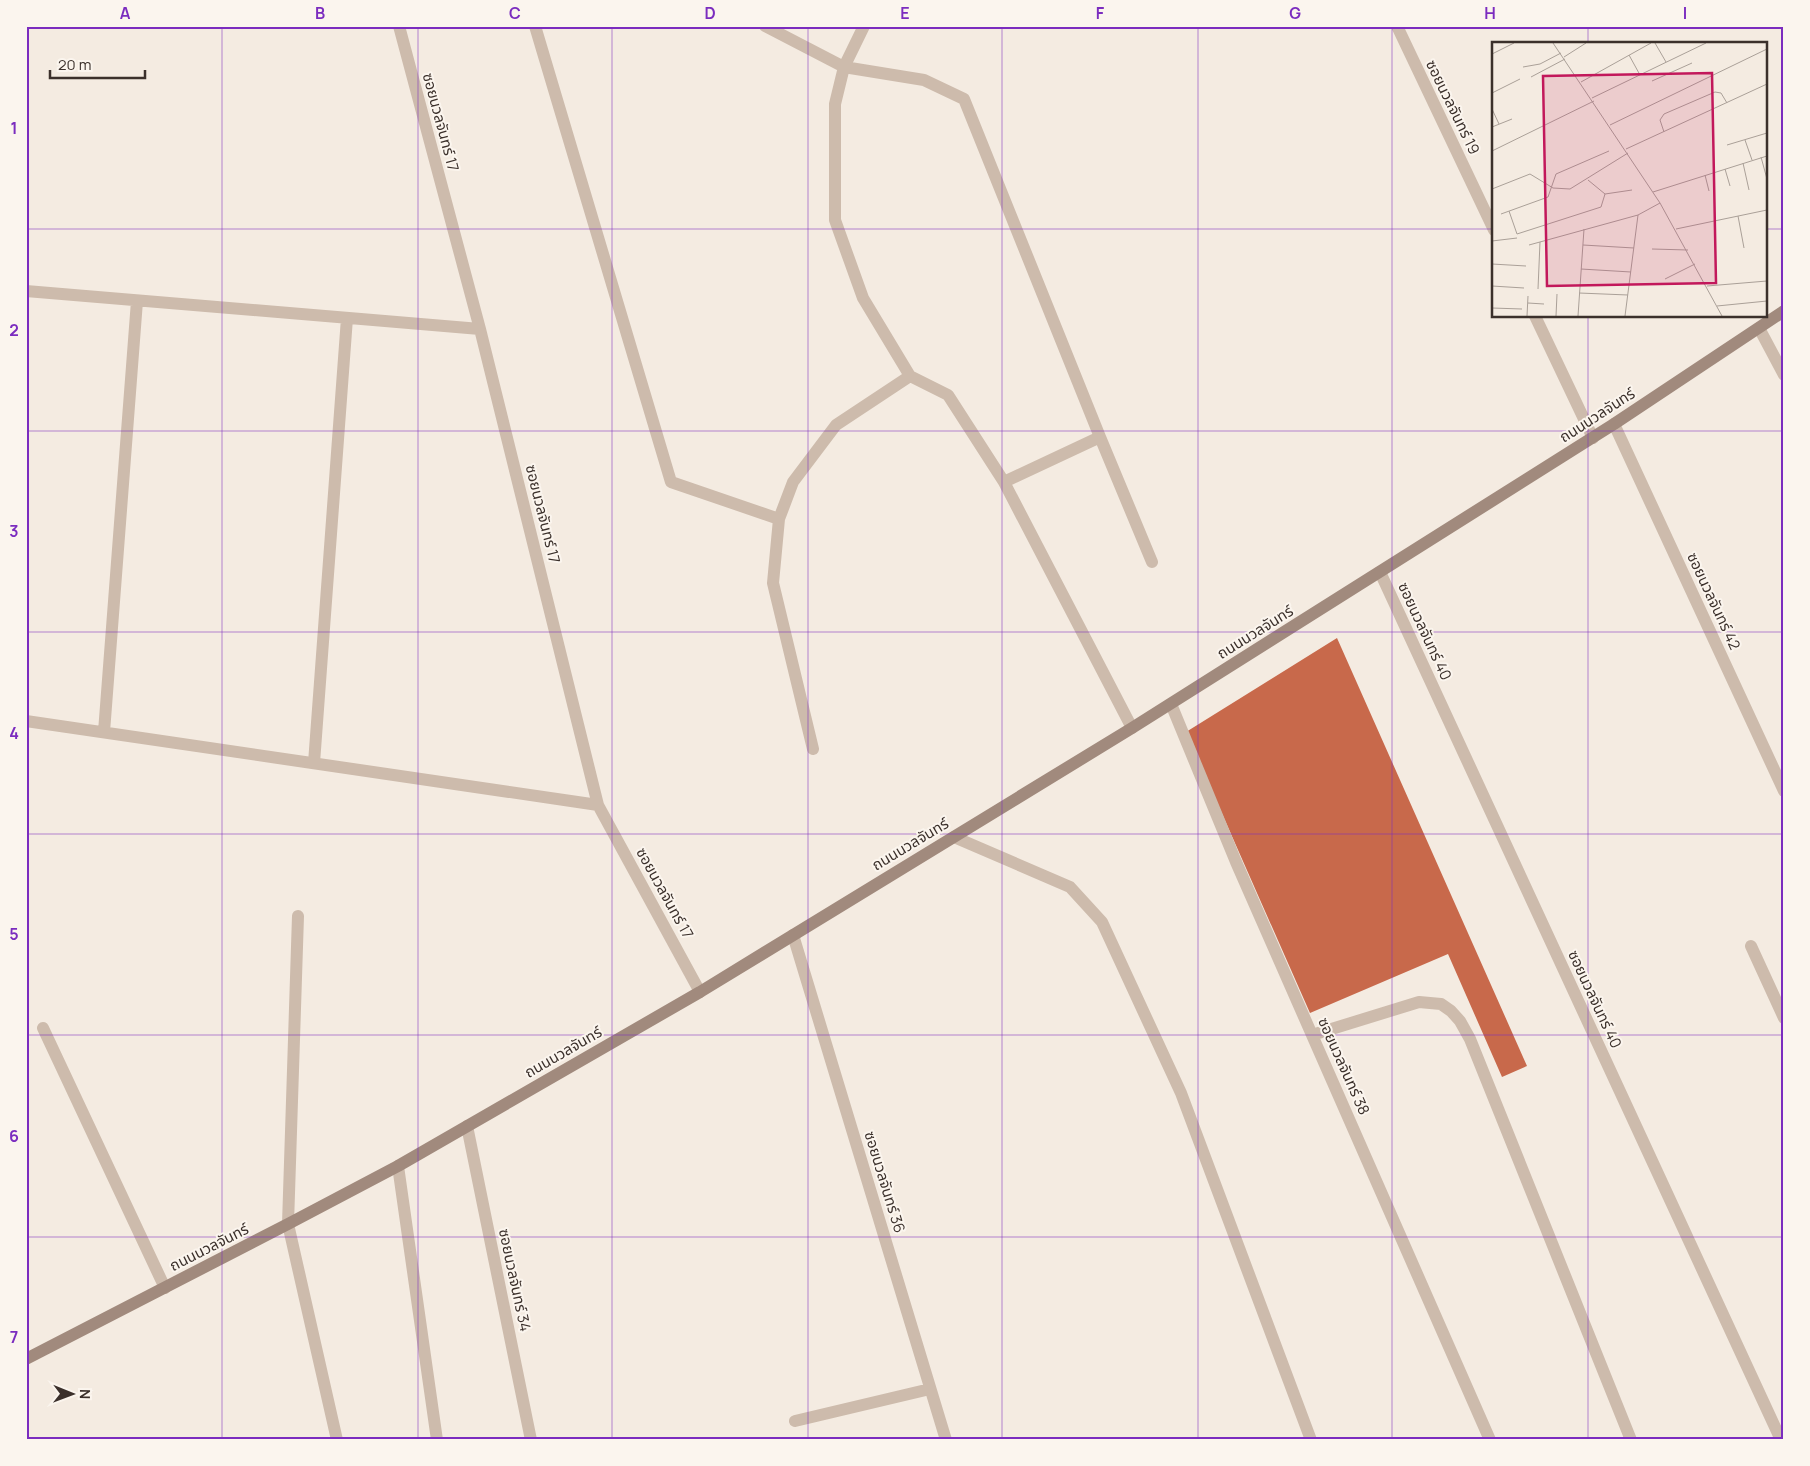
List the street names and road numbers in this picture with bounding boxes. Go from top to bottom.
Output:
street label: ซอยนวลจันทร์ 19 [1421,56,1485,158]
street label: ซอยนวลจันทร์ 17 [418,70,464,174]
street label: ถนนนวลจันทร์ [1555,382,1639,447]
street label: ซอยนวลจันทร์ 17 [521,462,565,566]
street label: ซอยนวลจันทร์ 42 [1682,549,1746,653]
street label: ซอยนวลจันทร์ 40 [1393,579,1457,683]
street label: ถนนนวลจันทร์ [1213,600,1298,664]
street label: ถนนนวลจันทร์ [868,812,953,875]
street label: ซอยนวลจันทร์ 17 [631,844,699,942]
street label: ซอยนวลจันทร์ 40 [1563,947,1627,1051]
street label: ซอยนวลจันทร์ 38 [1313,1014,1375,1118]
street label: ถนนนวลจันทร์ [520,1021,606,1083]
street label: ซอยนวลจันทร์ 36 [860,1129,910,1235]
street label: ถนนนวลจันทร์ [166,1218,253,1276]
street label: ซอยนวลจันทร์ 34 [494,1227,536,1334]

